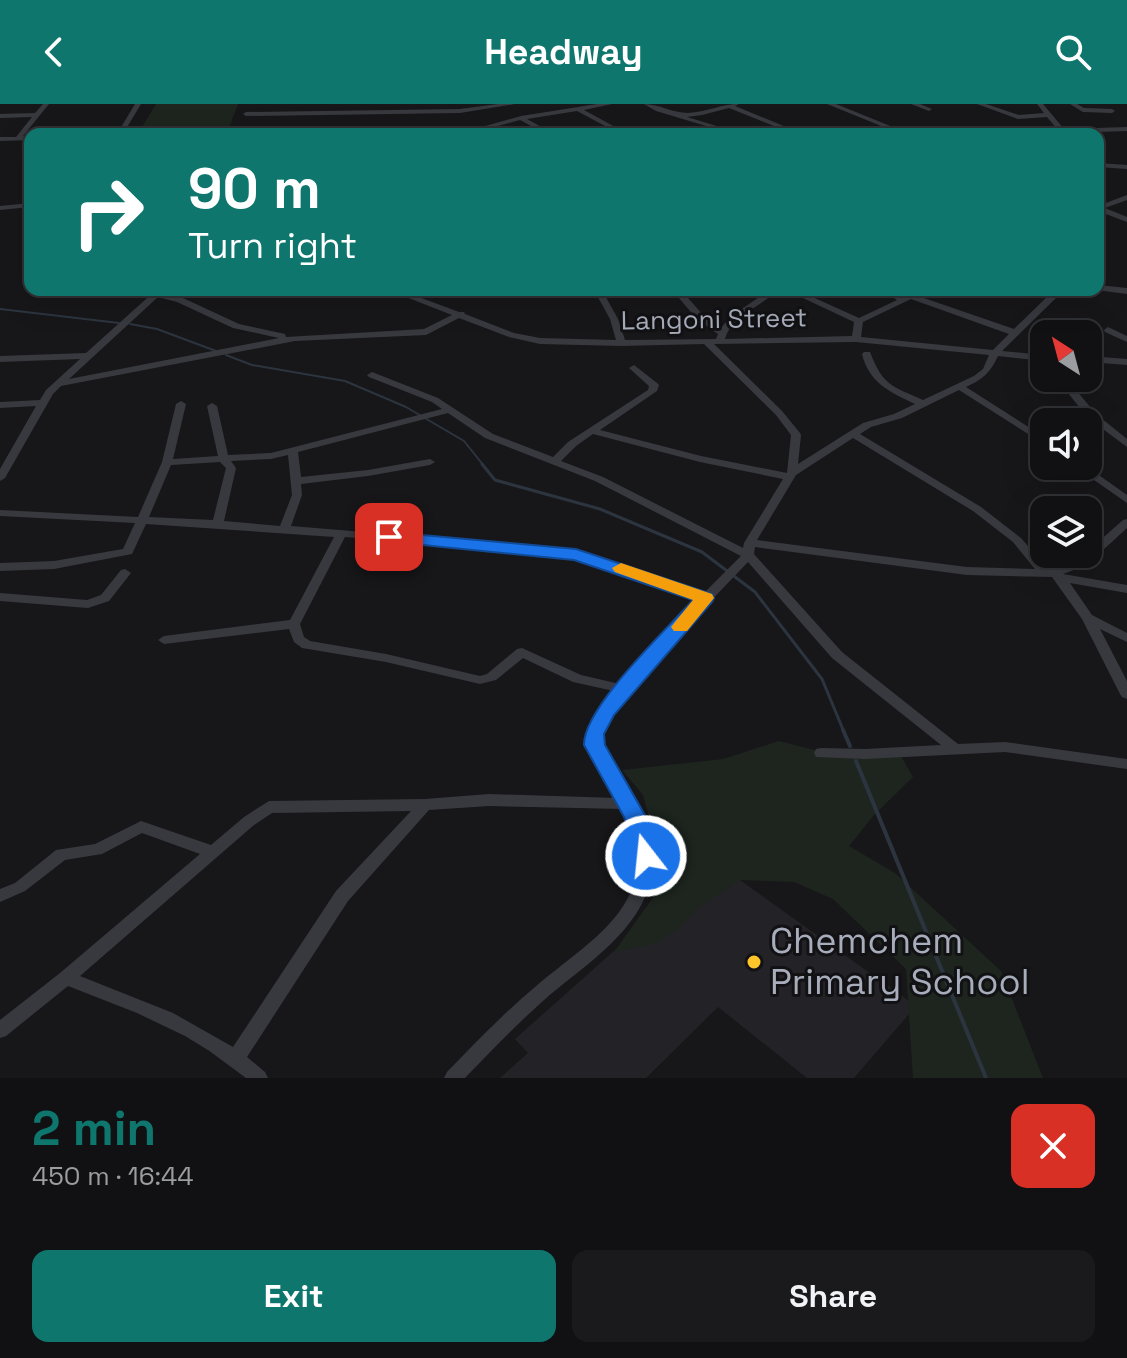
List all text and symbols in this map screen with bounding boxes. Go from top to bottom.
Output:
text: Headway [484,29,643,75]
icon: back [32,30,76,74]
icon: search [1051,30,1095,74]
text: 90 m [188,153,321,224]
icon: right [56,160,160,264]
text: Turn right [188,223,357,269]
street label: Langoni Street [621,300,807,338]
north arrow [1030,320,1102,392]
map controls [1030,320,1102,568]
button: sound [1030,408,1102,480]
button: layers [1030,496,1102,568]
pin [355,503,423,571]
icon: arrive [367,515,411,559]
position arrow [604,814,688,898]
place label: Chemchem Primary School [770,918,1030,1005]
marker: Chemchem Primary School [745,953,763,971]
text: 2 min [32,1098,156,1159]
button: close [1011,1104,1095,1188]
text: 450 m · 16:44 [32,1159,194,1193]
button: Exit [32,1250,556,1342]
button: Share [572,1250,1095,1342]

